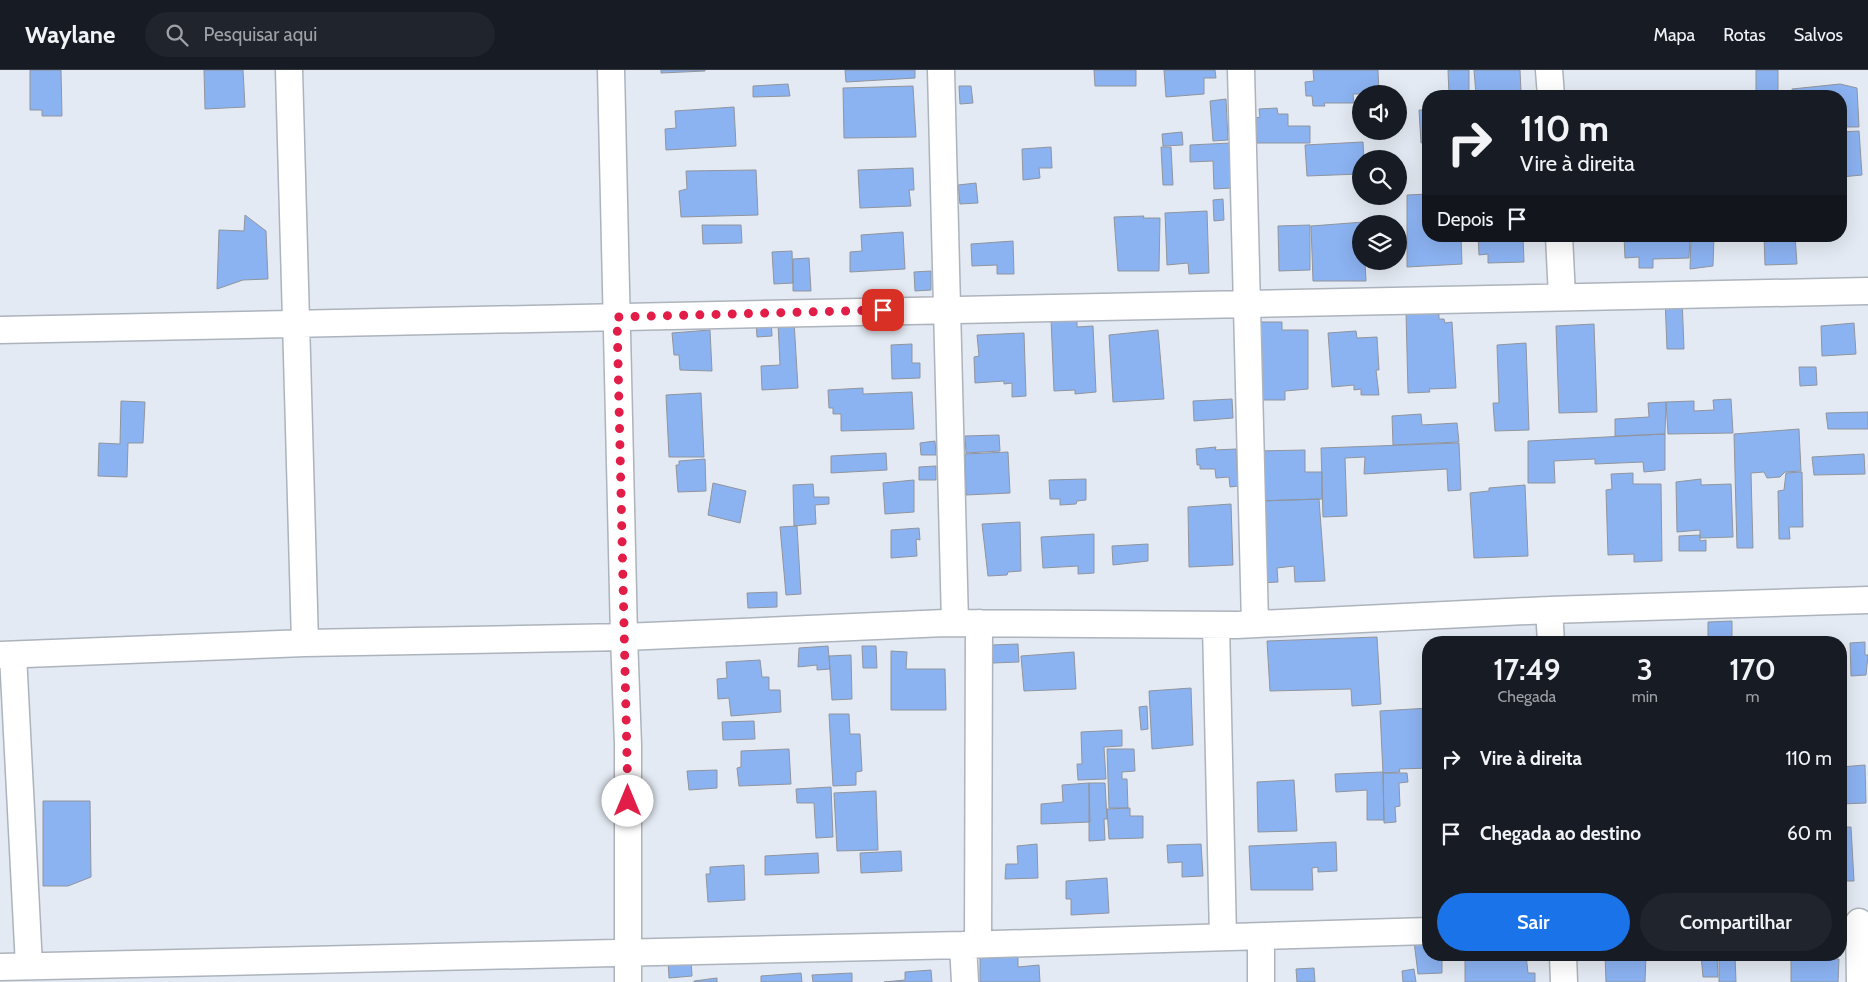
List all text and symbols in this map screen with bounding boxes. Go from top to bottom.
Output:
search box [145,12,495,57]
text: Waylane [25,20,115,49]
icon: search [163,21,191,49]
text: Pesquisar aqui [203,23,317,46]
text: Mapa [1653,24,1695,46]
text: Rotas [1723,24,1766,46]
text: Salvos [1794,24,1843,46]
map controls [1352,85,1407,270]
button: sound [1352,85,1407,140]
text: 110 m [1520,107,1609,150]
icon: right [1437,110,1502,175]
button: search [1352,150,1407,205]
text: Vire à direita [1520,150,1635,177]
icon: arrive [1503,205,1531,233]
text: Depois [1437,208,1493,231]
button: layers [1352,215,1407,270]
pin [862,289,904,331]
icon: arrive [869,296,897,324]
text: 17:49 [1493,651,1561,688]
text: 3 [1637,651,1653,688]
text: 170 [1729,651,1776,688]
text: Chegada [1497,687,1556,706]
text: min [1632,687,1658,706]
text: m [1745,687,1760,706]
icon: right [1437,745,1465,773]
text: Vire à direita [1480,747,1582,770]
text: 110 m [1785,747,1832,770]
position arrow [601,774,653,826]
icon: arrive [1437,820,1465,848]
text: Chegada ao destino [1480,822,1641,845]
text: 60 m [1787,822,1832,845]
button: Sair [1437,893,1630,951]
button: Compartilhar [1640,893,1832,951]

